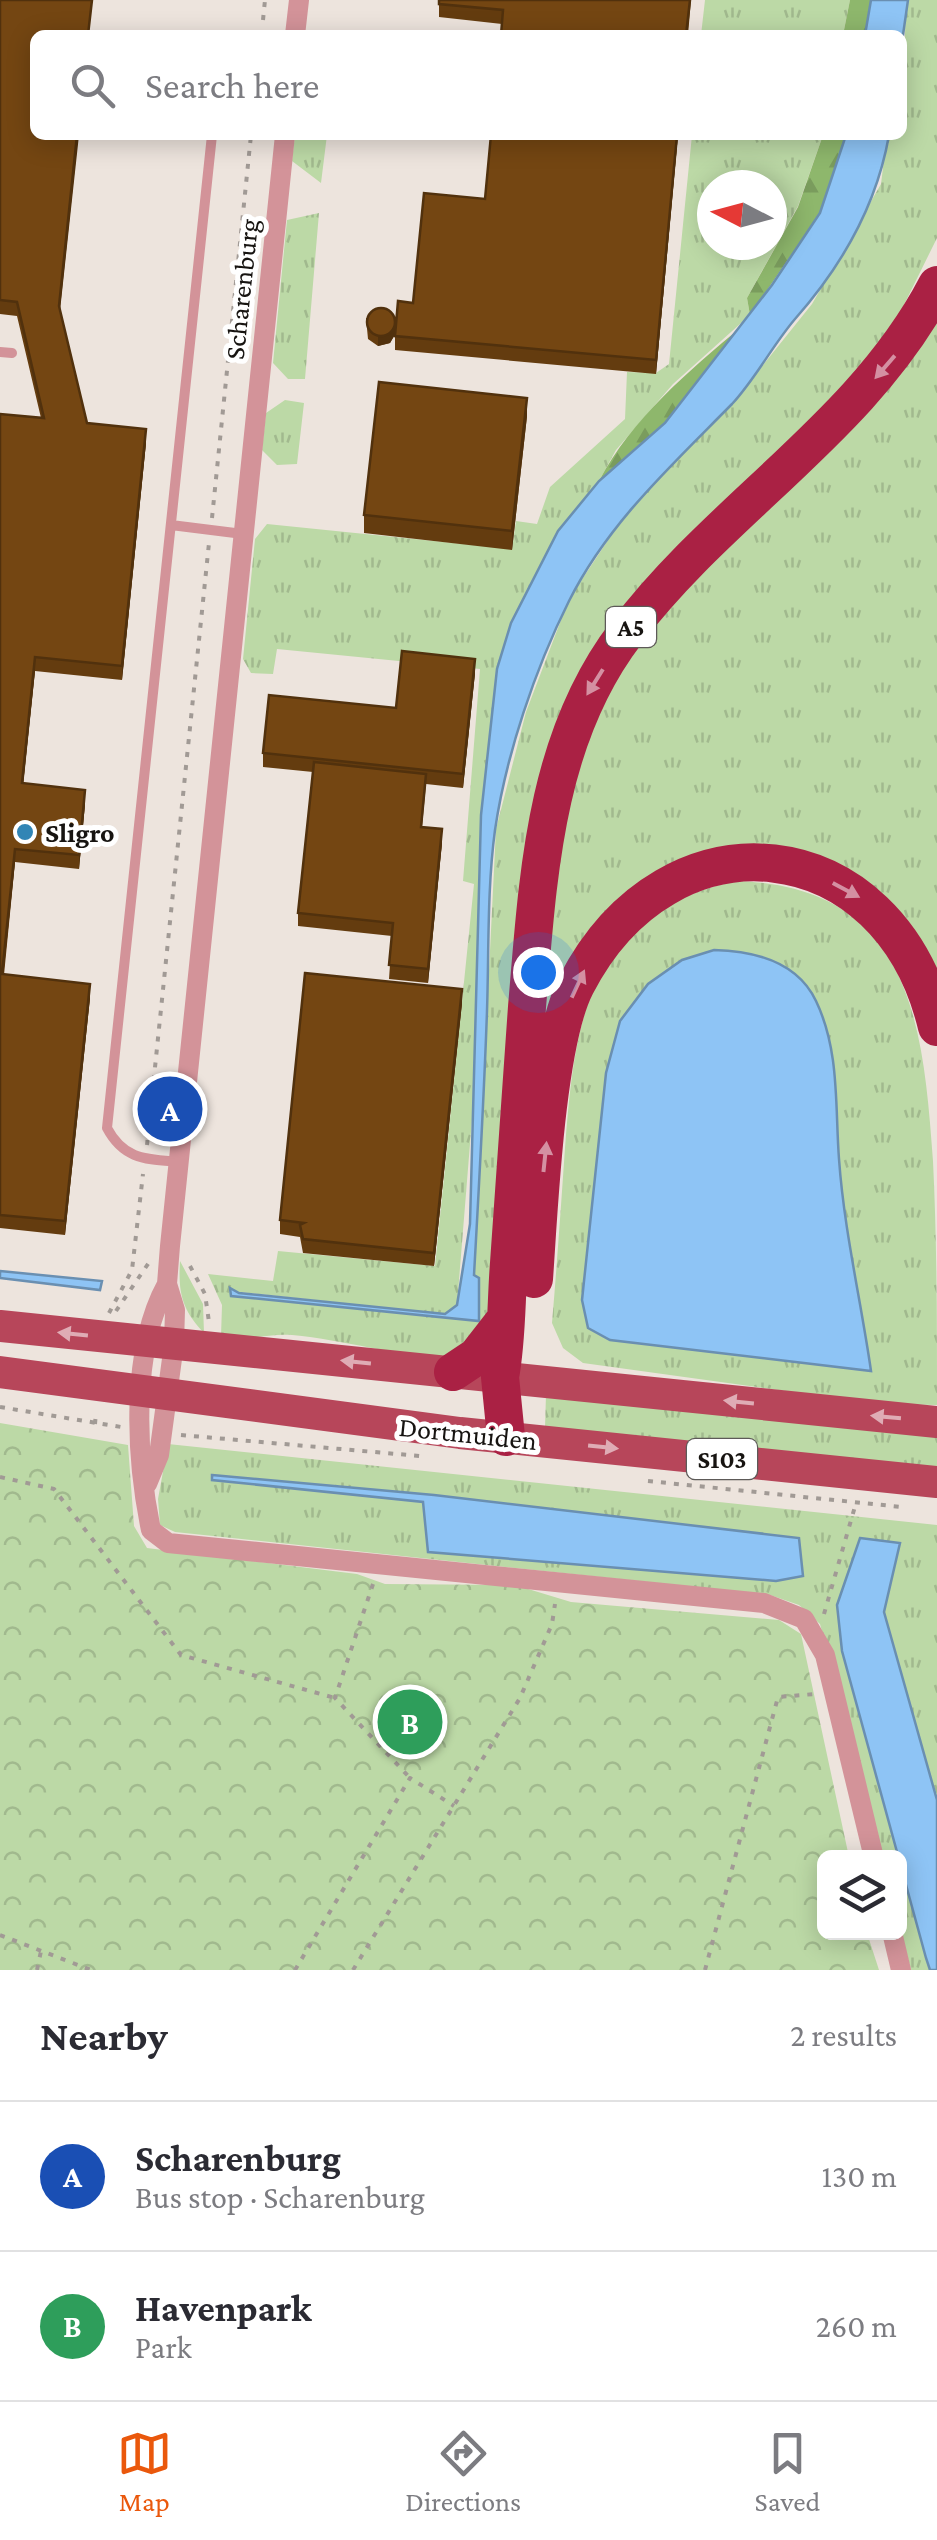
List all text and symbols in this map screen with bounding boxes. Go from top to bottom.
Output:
search box [30,30,907,140]
icon: search [65,58,120,113]
text: Search here [145,64,319,106]
north arrow [697,170,787,260]
street label: Scharenburg [219,217,264,361]
one-way arrow [875,355,897,380]
road number: A5 [606,607,656,647]
one-way arrow [586,668,604,696]
place label: Sligro [45,817,115,848]
marker: Sligro [14,821,36,843]
one-way arrow [832,881,861,898]
your location [513,947,564,998]
one-way arrow [570,970,586,999]
pin: A [138,1072,202,1146]
one-way arrow [538,1140,554,1172]
one-way arrow [57,1326,89,1342]
one-way arrow [340,1353,372,1369]
one-way arrow [722,1393,754,1409]
one-way arrow [870,1408,902,1424]
street label: Dortmuiden [397,1411,538,1456]
road number: S103 [687,1439,757,1479]
one-way arrow [588,1440,619,1456]
pin: B [378,1684,442,1760]
map controls [817,1850,907,1940]
button: layers [817,1850,907,1940]
text: Nearby [40,2012,168,2059]
text: 2 results [790,2017,897,2053]
text: Scharenburg [135,2137,341,2179]
text: A [63,2158,82,2194]
text: 130 m [821,2158,897,2194]
text: Bus stop · Scharenburg [135,2179,425,2215]
text: Havenpark [135,2287,312,2329]
text: B [63,2308,82,2344]
text: 260 m [816,2308,897,2344]
text: Park [135,2329,192,2365]
tab: Map [117,2426,172,2517]
tab: Directions [405,2426,521,2517]
tab: Saved [755,2426,820,2517]

